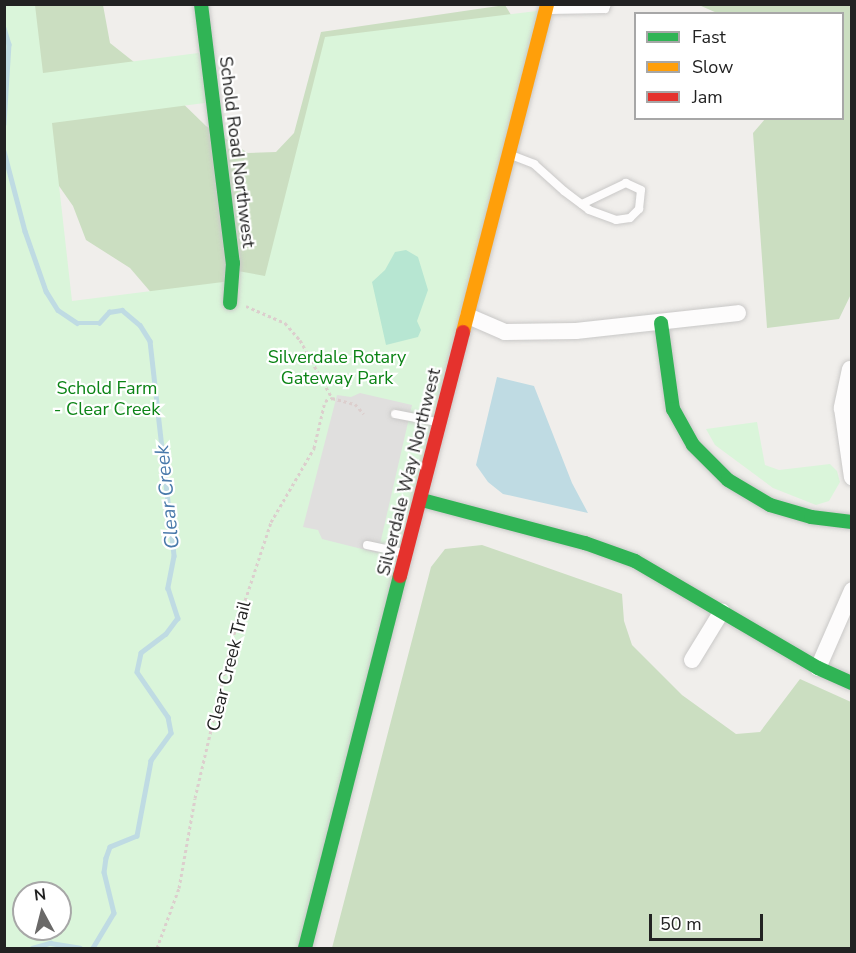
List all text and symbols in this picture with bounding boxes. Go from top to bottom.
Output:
legend [634,12,844,120]
text: Fast [692,25,726,49]
street label: Schold Road Northwest [215,55,259,249]
text: Slow [692,55,733,79]
text: Jam [692,85,723,109]
park label: Silverdale Rotary Gateway Park [268,347,406,389]
street label: Silverdale Way Northwest [373,366,445,578]
park label: Schold Farm - Clear Creek [54,378,160,420]
water label: Clear Creek [150,444,184,550]
street label: Clear Creek Trail [202,599,256,733]
north arrow [12,881,72,941]
text: N [33,883,47,907]
scale bar [652,902,766,940]
text: 50 m [660,912,702,936]

